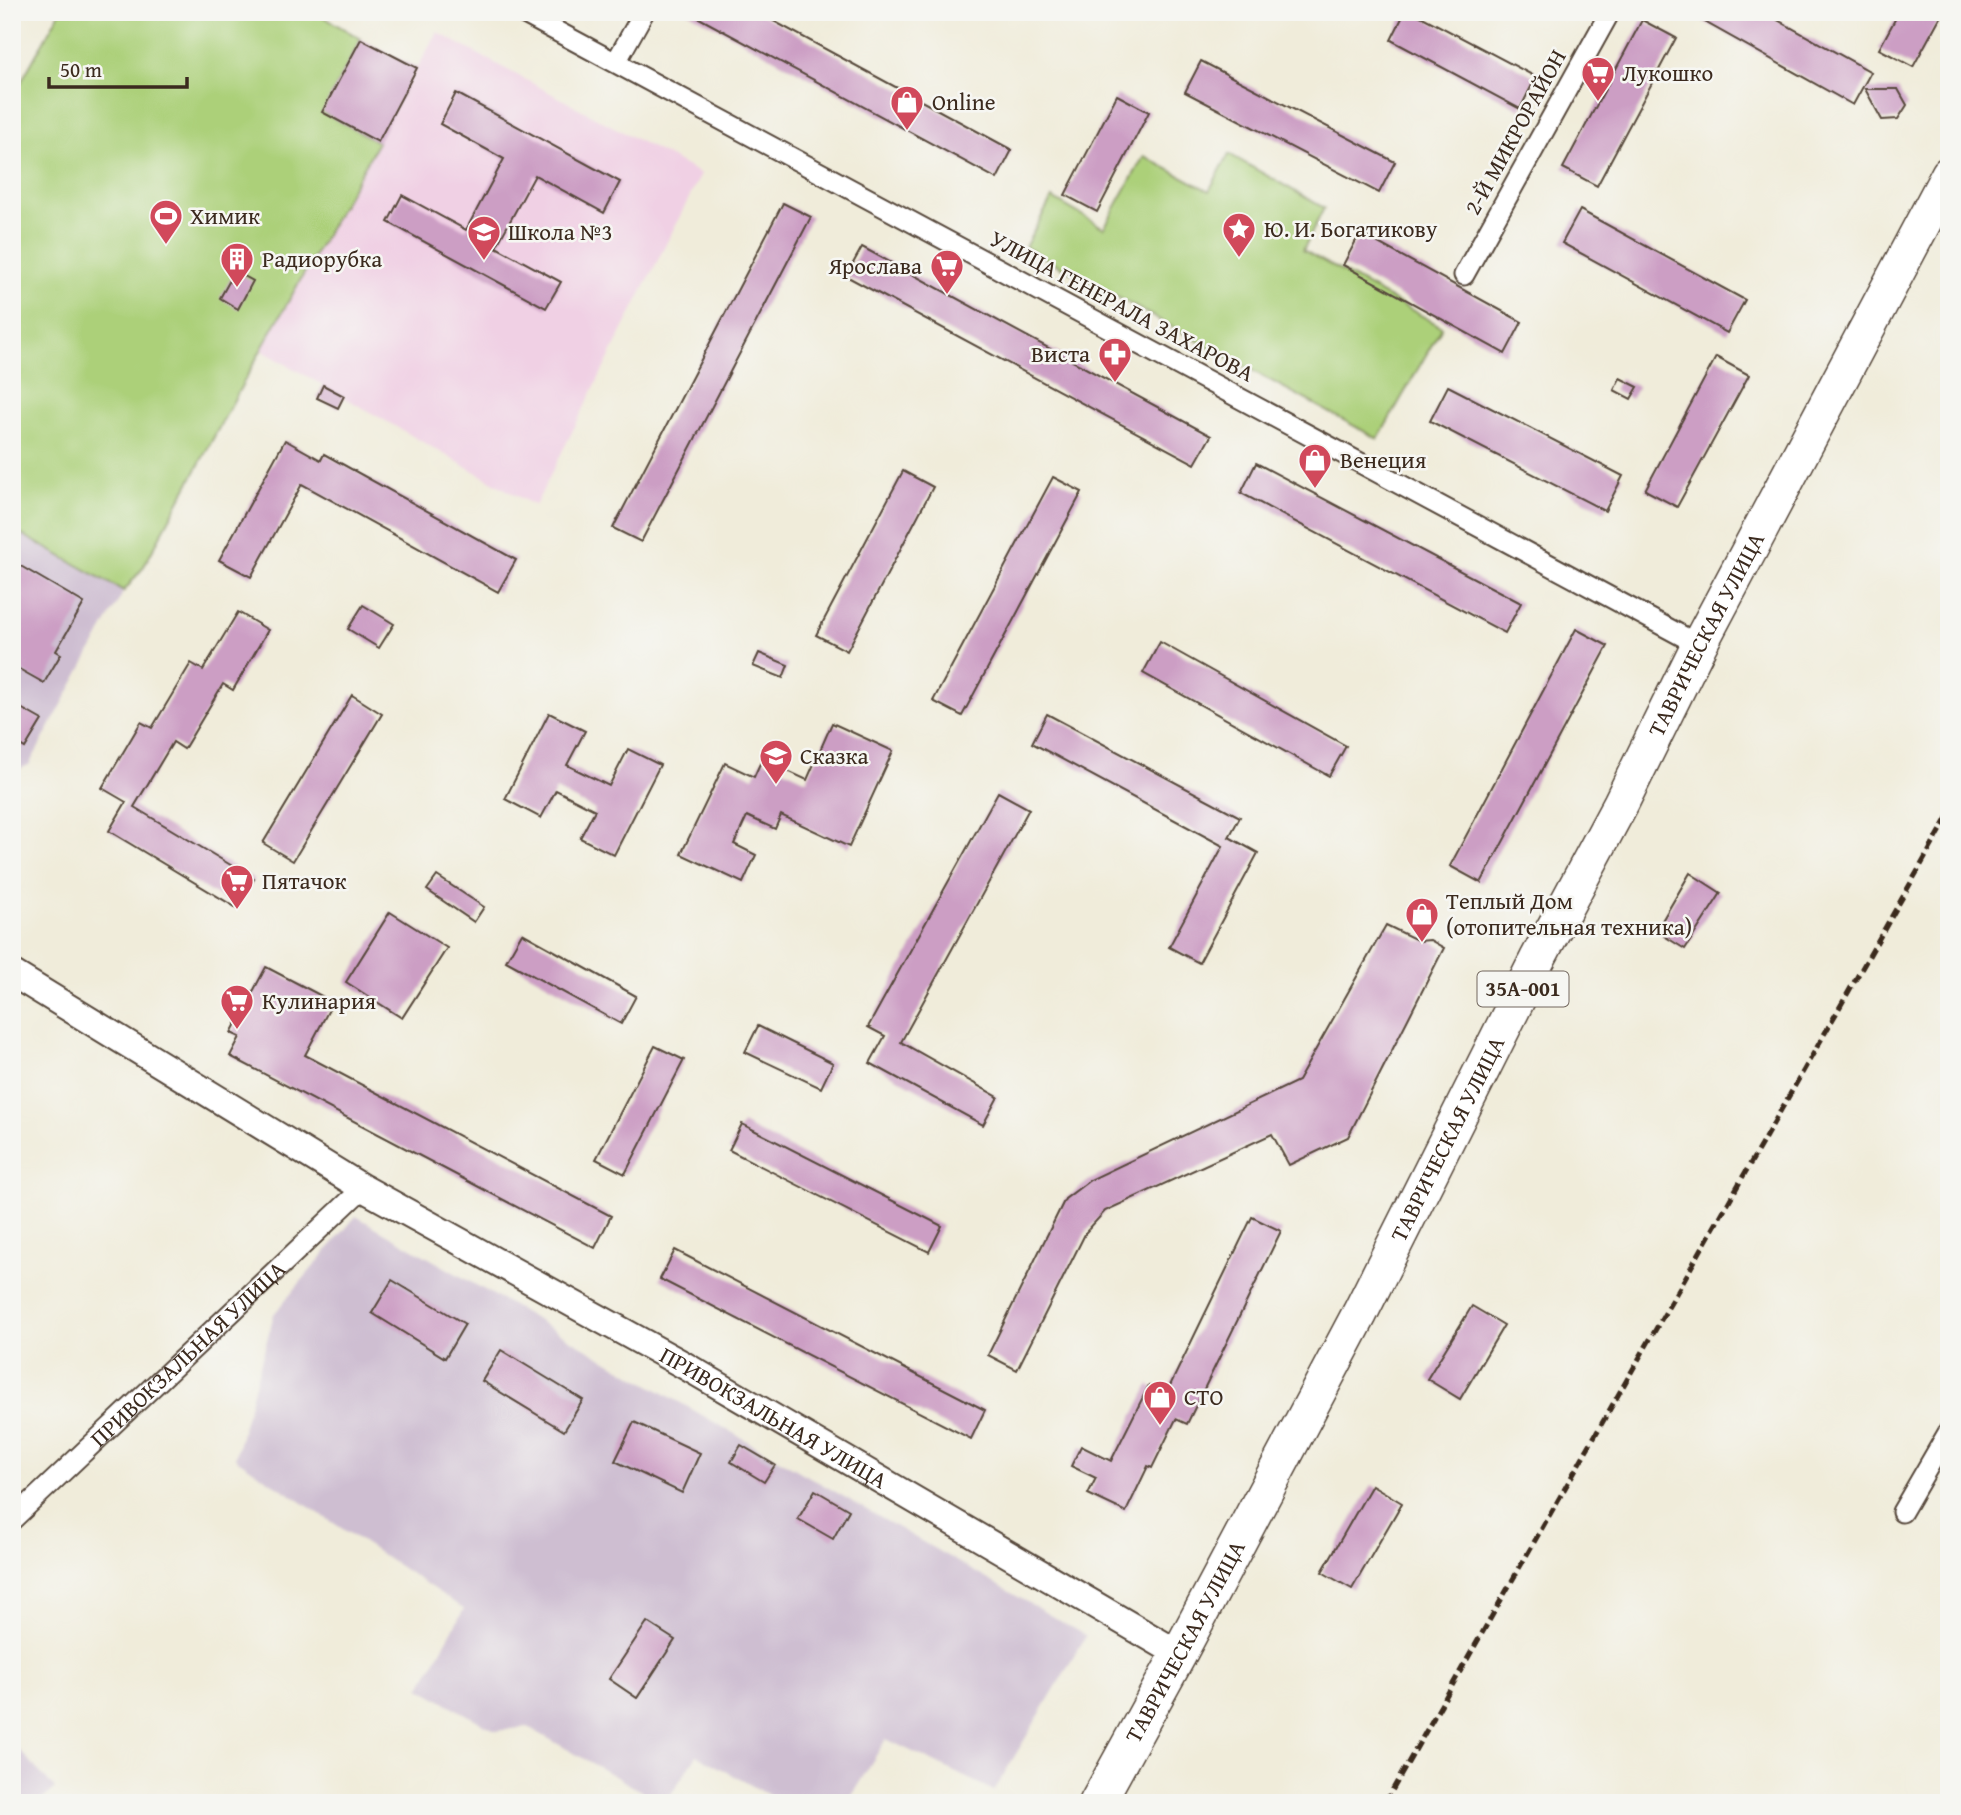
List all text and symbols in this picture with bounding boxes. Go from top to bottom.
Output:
street label: 2-Й МИКРОРАЙОН [1455,43,1574,220]
scale bar [49,46,187,90]
text: 50 m [60,54,102,85]
supermarket icon: Лукошко [1579,54,1617,103]
place label: Лукошко [1622,56,1713,89]
shop icon: Online [888,83,926,132]
place label: Online [932,85,996,118]
sports icon: Химик [147,197,185,246]
place label: Химик [190,199,260,232]
place icon: Ю. И. Богатикову [1220,210,1258,259]
place label: Ю. И. Богатикову [1264,212,1438,245]
school or university icon: Школа №3 [465,213,503,262]
place label: Школа №3 [508,215,612,248]
street label: УЛИЦА ГЕНЕРАЛА ЗАХАРОВА [984,222,1260,389]
building icon: Радиорубка [218,240,256,289]
place label: Радиорубка [262,242,382,275]
supermarket icon: Ярослава [928,247,966,296]
place label: Ярослава [827,249,922,282]
pharmacy icon: Виста [1096,335,1134,384]
place label: Виста [1031,337,1090,370]
shop icon: Венеция [1296,441,1334,490]
place label: Венеция [1340,443,1427,476]
street label: ТАВРИЧЕСКАЯ УЛИЦА [1639,526,1772,742]
school or university icon: Сказка [757,737,795,786]
place label: Сказка [800,739,869,772]
supermarket icon: Пятачок [218,862,256,911]
place label: Пятачок [262,864,347,897]
place label: Теплый Дом (отопительная техника) [1446,884,1692,943]
shop icon: Теплый Дом (отопительная техника) [1403,895,1441,944]
road number: 35А-001 [1478,972,1568,1006]
supermarket icon: Кулинария [218,982,256,1031]
place label: Кулинария [262,984,377,1017]
street label: ТАВРИЧЕСКАЯ УЛИЦА [1382,1030,1512,1247]
street label: ПРИВОКЗАЛЬНАЯ УЛИЦА [82,1253,293,1454]
street label: ПРИВОКЗАЛЬНАЯ УЛИЦА [654,1338,894,1496]
shop icon: СТО [1141,1378,1179,1427]
place label: СТО [1184,1380,1223,1413]
street label: ТАВРИЧЕСКАЯ УЛИЦА [1116,1534,1253,1748]

